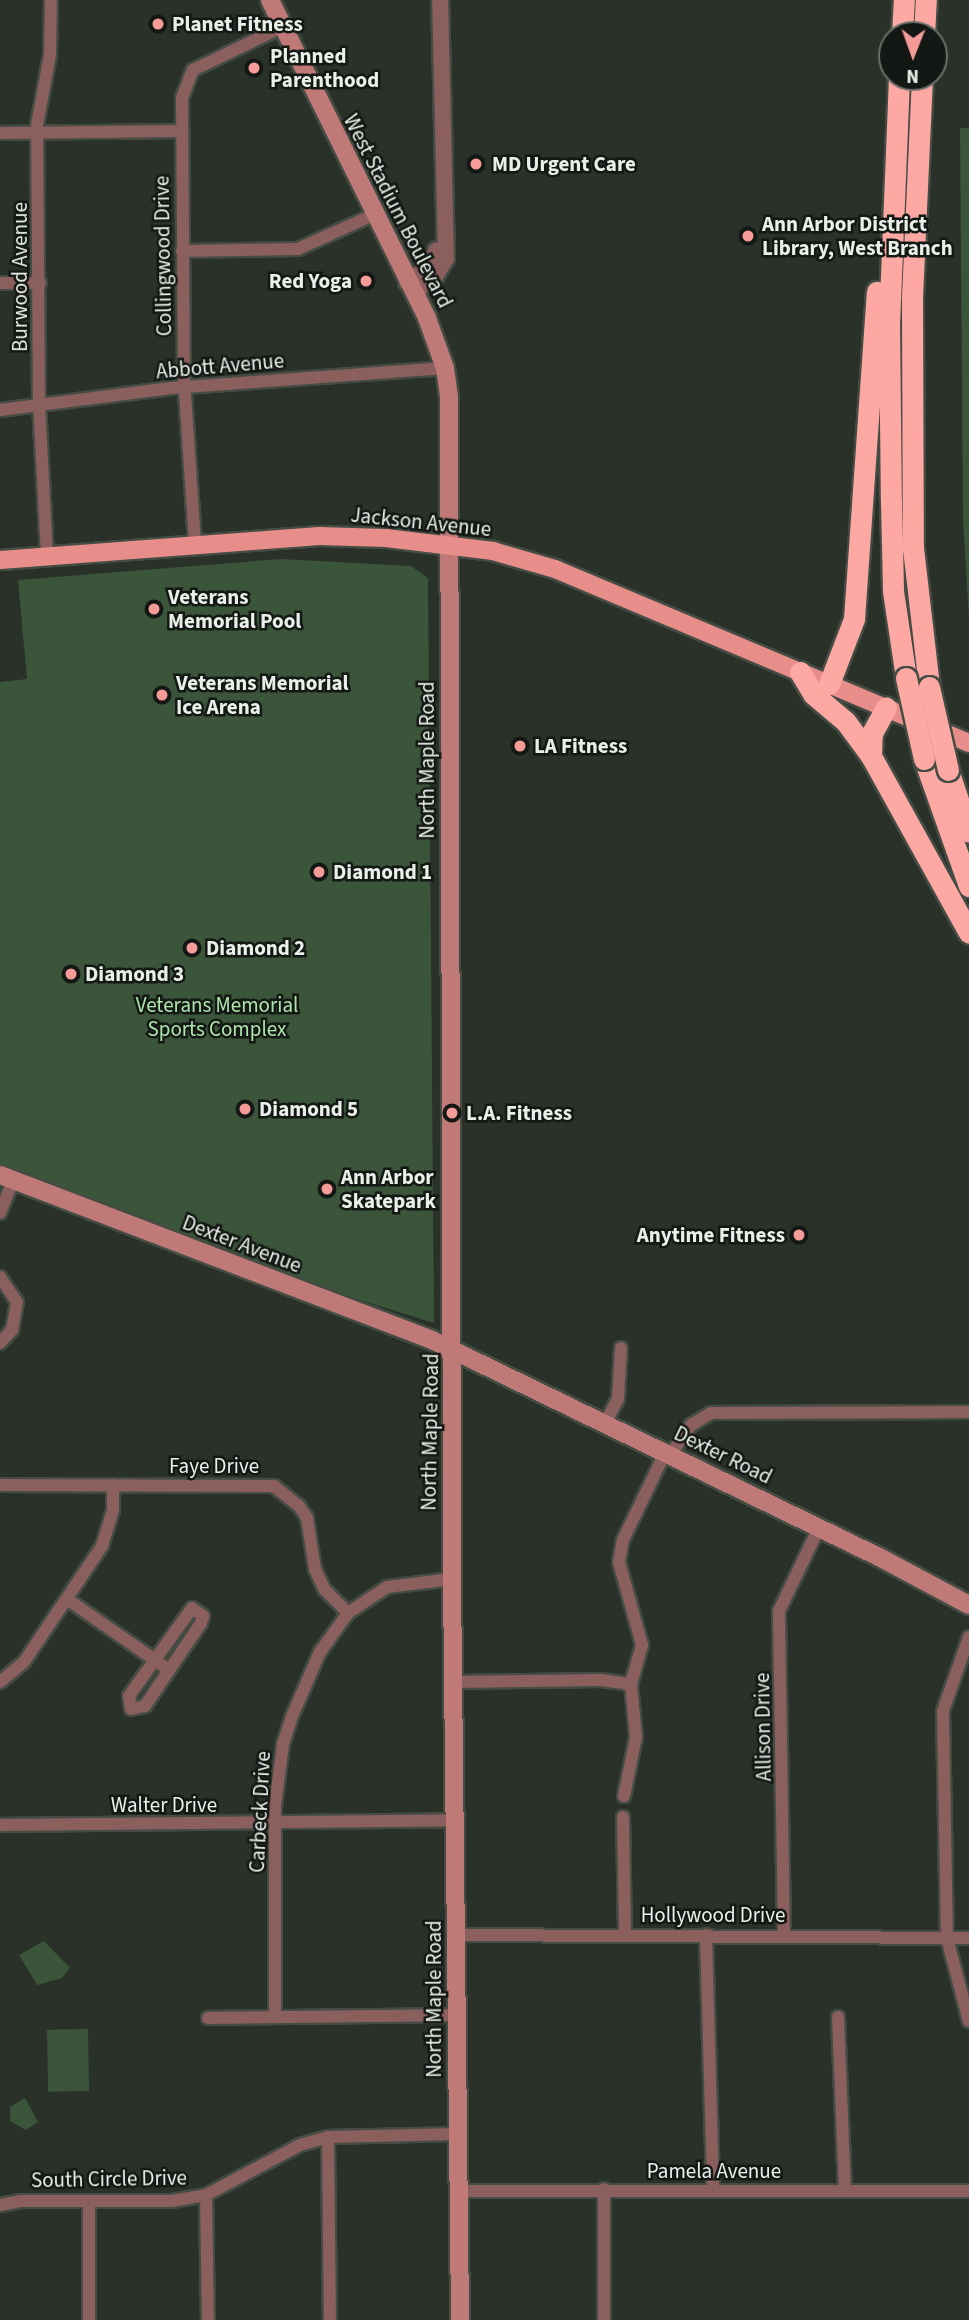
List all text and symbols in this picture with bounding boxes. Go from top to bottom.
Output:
place label: Planet Fitness [172,11,303,37]
marker: Planet Fitness [150,16,166,32]
north arrow [878,21,948,91]
place label: Planned Parenthood [270,43,379,93]
marker: Planned Parenthood [244,58,264,78]
text: N [906,62,919,89]
street label: West Stadium Boulevard [338,110,458,312]
place label: MD Urgent Care [492,151,636,177]
marker: MD Urgent Care [466,154,486,174]
street label: Collingwood Drive [149,176,177,336]
street label: Burwood Avenue [7,202,33,352]
place label: Ann Arbor District Library, West Branch [762,211,953,261]
marker: Ann Arbor District Library, West Branch [740,228,756,244]
place label: Red Yoga [269,268,352,294]
marker: Red Yoga [358,273,374,289]
street label: Abbott Avenue [155,348,285,384]
street label: Jackson Avenue [349,502,493,542]
place label: Veterans Memorial Pool [168,584,301,634]
marker: Veterans Memorial Pool [146,601,162,617]
place label: Veterans Memorial Ice Arena [176,670,349,720]
street label: North Maple Road [414,681,440,839]
marker: Veterans Memorial Ice Arena [154,687,170,703]
place label: LA Fitness [534,733,627,759]
marker: LA Fitness [512,738,528,754]
place label: Diamond 1 [333,859,432,885]
marker: Diamond 1 [311,864,327,880]
place label: Diamond 2 [206,935,305,961]
marker: Diamond 2 [184,940,200,956]
place label: Diamond 3 [85,961,184,987]
marker: Diamond 3 [63,966,79,982]
park label: Veterans Memorial Sports Complex [136,992,298,1042]
place label: Diamond 5 [259,1096,358,1122]
place label: L.A. Fitness [466,1100,572,1126]
marker: Diamond 5 [237,1101,253,1117]
marker: L.A. Fitness [444,1105,460,1121]
place label: Ann Arbor Skatepark [341,1164,436,1214]
marker: Ann Arbor Skatepark [319,1181,335,1197]
street label: Dexter Avenue [179,1210,305,1278]
place label: Anytime Fitness [637,1222,785,1248]
marker: Anytime Fitness [791,1227,807,1243]
street label: North Maple Road [416,1353,444,1511]
street label: Dexter Road [670,1420,776,1490]
street label: Faye Drive [169,1453,259,1479]
street label: Allison Drive [749,1672,777,1782]
street label: Carbeck Drive [244,1751,276,1873]
street label: Walter Drive [111,1792,217,1818]
street label: Hollywood Drive [641,1902,785,1928]
street label: North Maple Road [421,1920,447,2078]
street label: Pamela Avenue [647,2158,781,2184]
street label: South Circle Drive [31,2165,187,2193]

